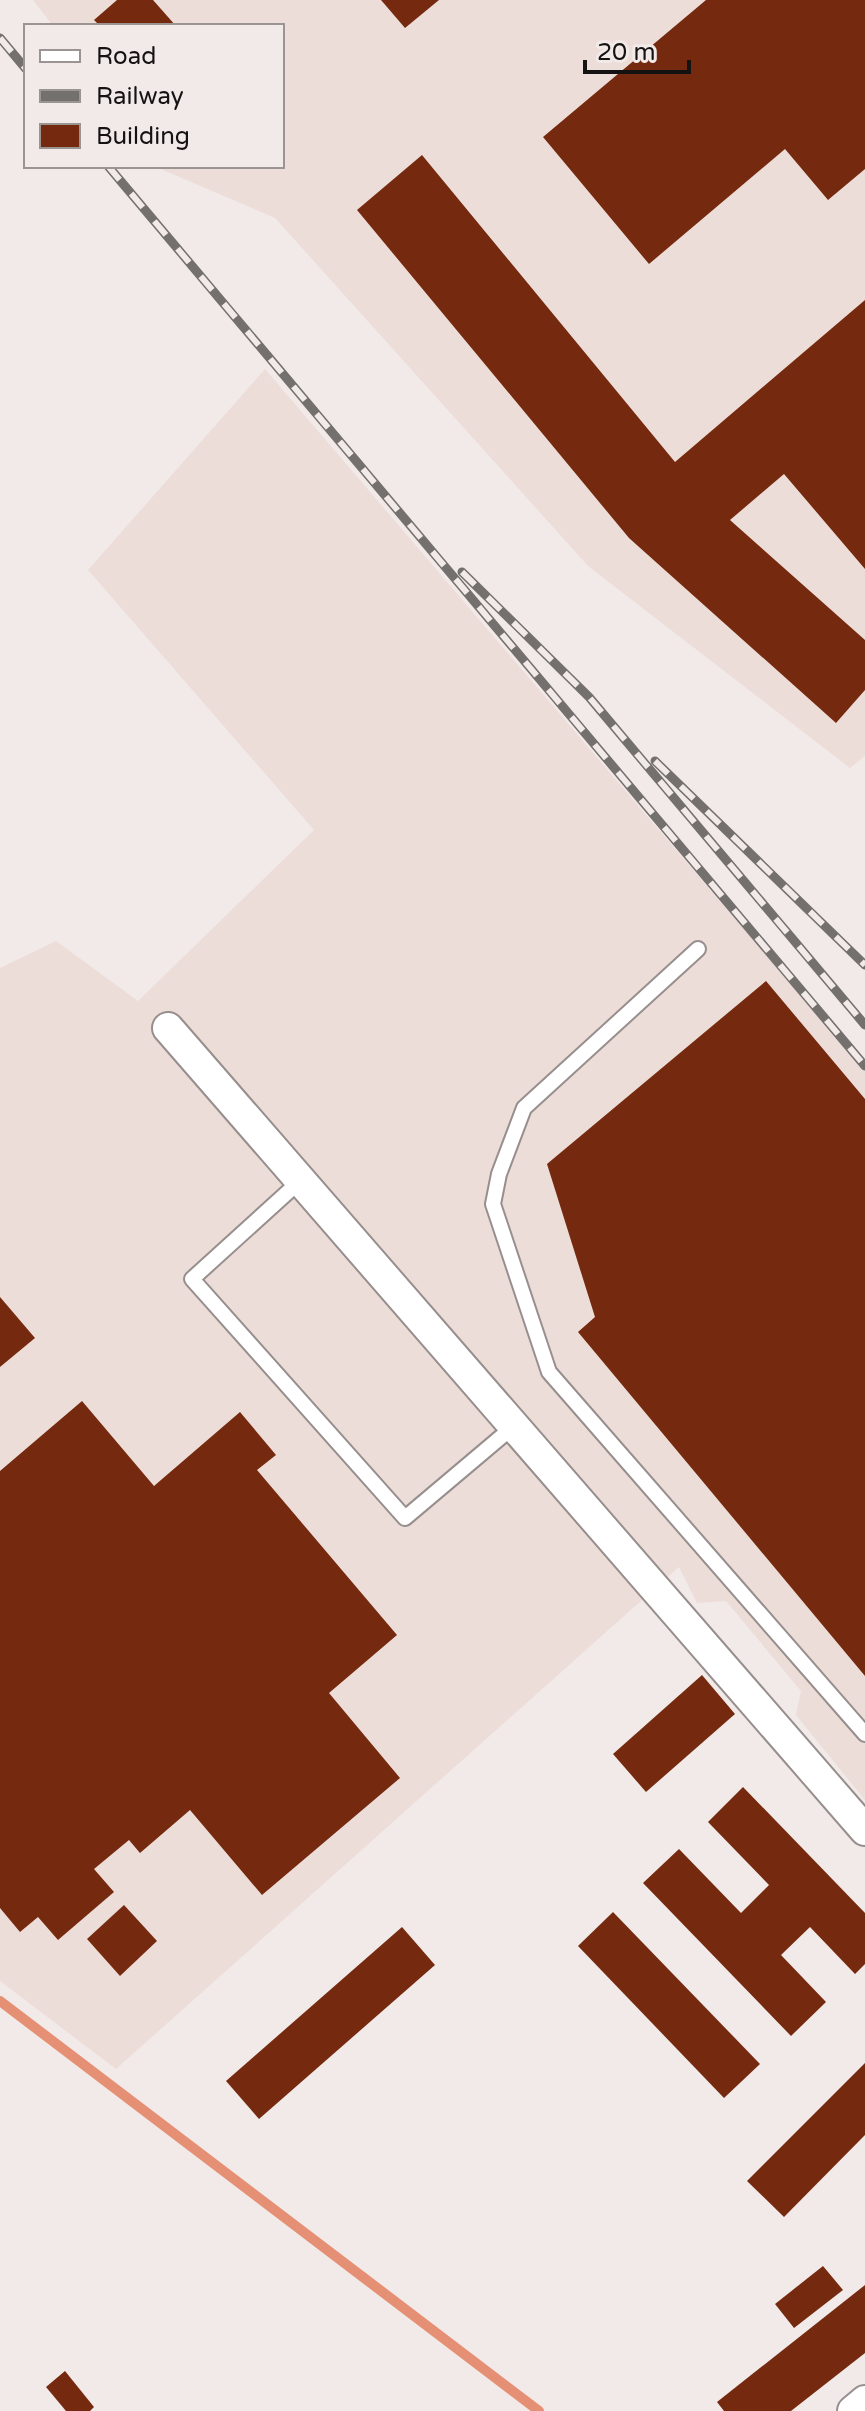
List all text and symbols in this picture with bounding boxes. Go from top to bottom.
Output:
legend [24,24,284,168]
scale bar [585,24,689,74]
text: 20 m [597,38,655,67]
text: Road [96,42,156,71]
text: Railway [96,82,184,111]
text: Building [96,122,190,151]

